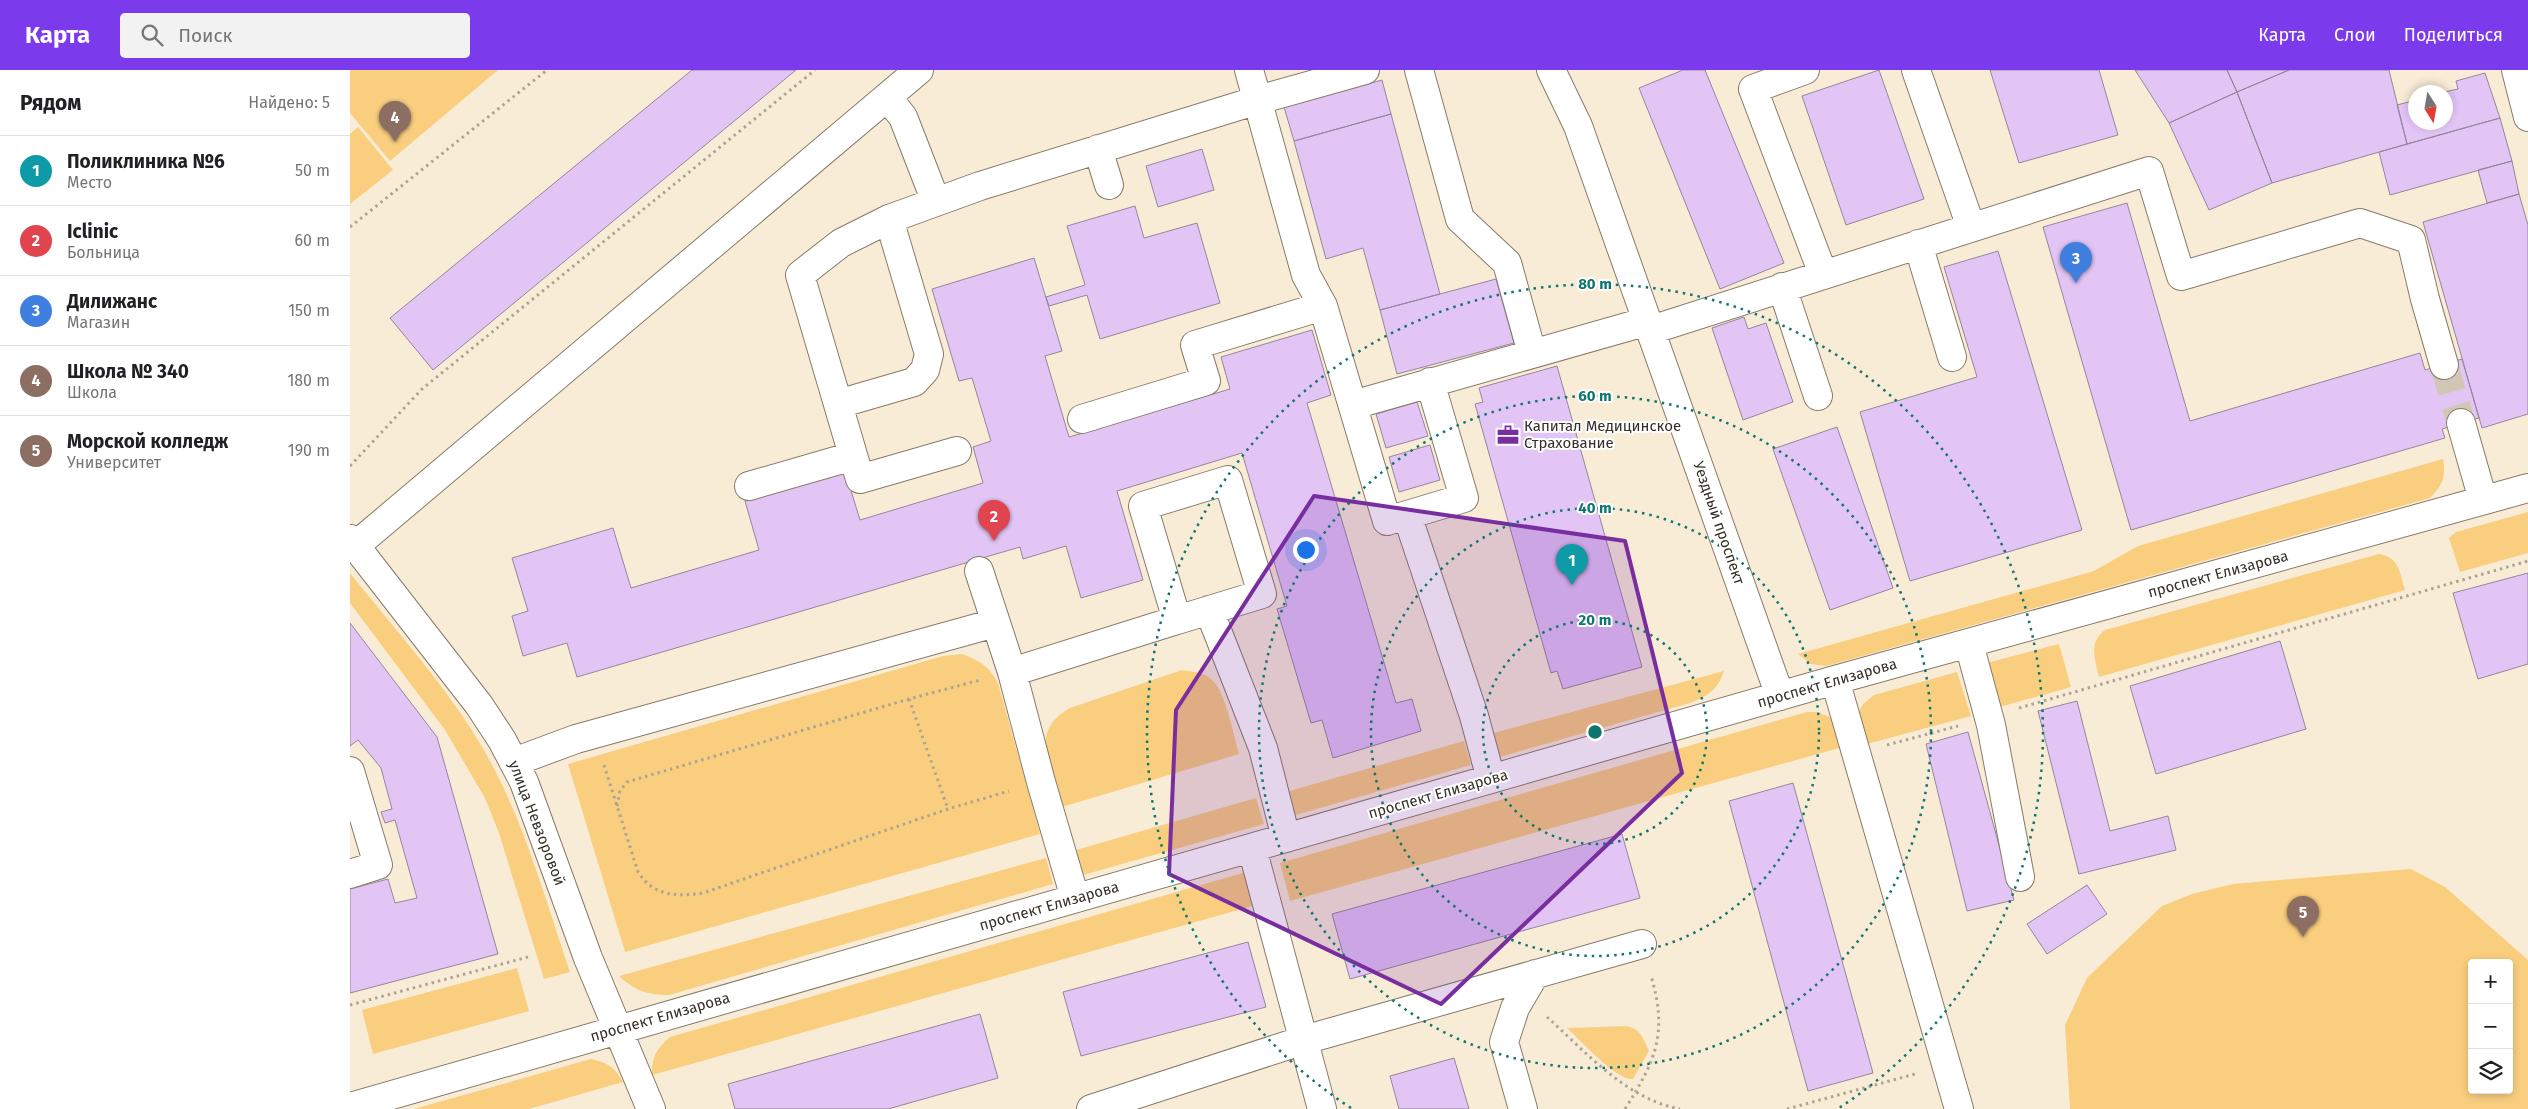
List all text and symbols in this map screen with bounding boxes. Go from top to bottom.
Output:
search box [120,13,470,58]
text: Карта [25,21,90,49]
icon: search [138,21,166,49]
text: Поиск [178,24,232,47]
text: Карта [2258,24,2306,46]
text: Слои [2334,24,2376,46]
text: Поделиться [2404,24,2503,46]
north arrow [2408,85,2453,130]
text: Рядом [20,90,81,116]
text: Найдено: 5 [248,93,330,112]
pin: 4 [379,101,411,142]
text: Поликлиника №6 [67,150,225,173]
text: 1 [32,161,40,180]
text: 50 m [295,161,330,180]
text: Место [67,173,112,192]
text: Iclinic [67,220,118,243]
text: 2 [32,231,40,250]
text: 60 m [295,231,330,250]
pin: 3 [2060,242,2092,283]
text: Больница [67,243,140,262]
text: 80 m [1578,275,1612,293]
text: Дилижанс [67,290,157,313]
text: 3 [32,301,40,320]
text: 150 m [288,301,330,320]
text: Магазин [67,313,130,332]
text: Школа № 340 [67,360,189,383]
text: 4 [31,371,41,390]
text: 180 m [287,371,330,390]
text: Школа [67,383,117,402]
text: 60 m [1578,387,1612,405]
place label: Капитал Медицинское Страхование [1524,417,1681,452]
office icon: Капитал Медицинское Страхование [1495,422,1521,448]
text: Морской колледж [67,430,228,453]
text: 5 [32,441,40,460]
text: 190 m [288,441,330,460]
text: Университет [67,453,161,472]
street label: Уездный проспект [1689,459,1749,587]
text: 40 m [1578,499,1612,517]
pin: 2 [978,500,1010,541]
your location [1293,537,1319,563]
pin: 1 [1556,544,1588,585]
street label: проспект Елизарова [2146,547,2290,601]
text: 20 m [1579,611,1611,629]
street label: проспект Елизарова [1755,654,1899,712]
centre of rings [1586,723,1604,741]
street label: улица Невзоровой [505,758,569,888]
street label: проспект Елизарова [1366,765,1510,823]
street label: проспект Елизарова [977,877,1121,935]
pin: 5 [2287,896,2319,937]
map controls [2468,959,2513,1094]
button: + [2468,959,2513,1004]
street label: проспект Елизарова [588,988,732,1046]
button: − [2468,1004,2513,1049]
button: layers [2468,1049,2513,1094]

